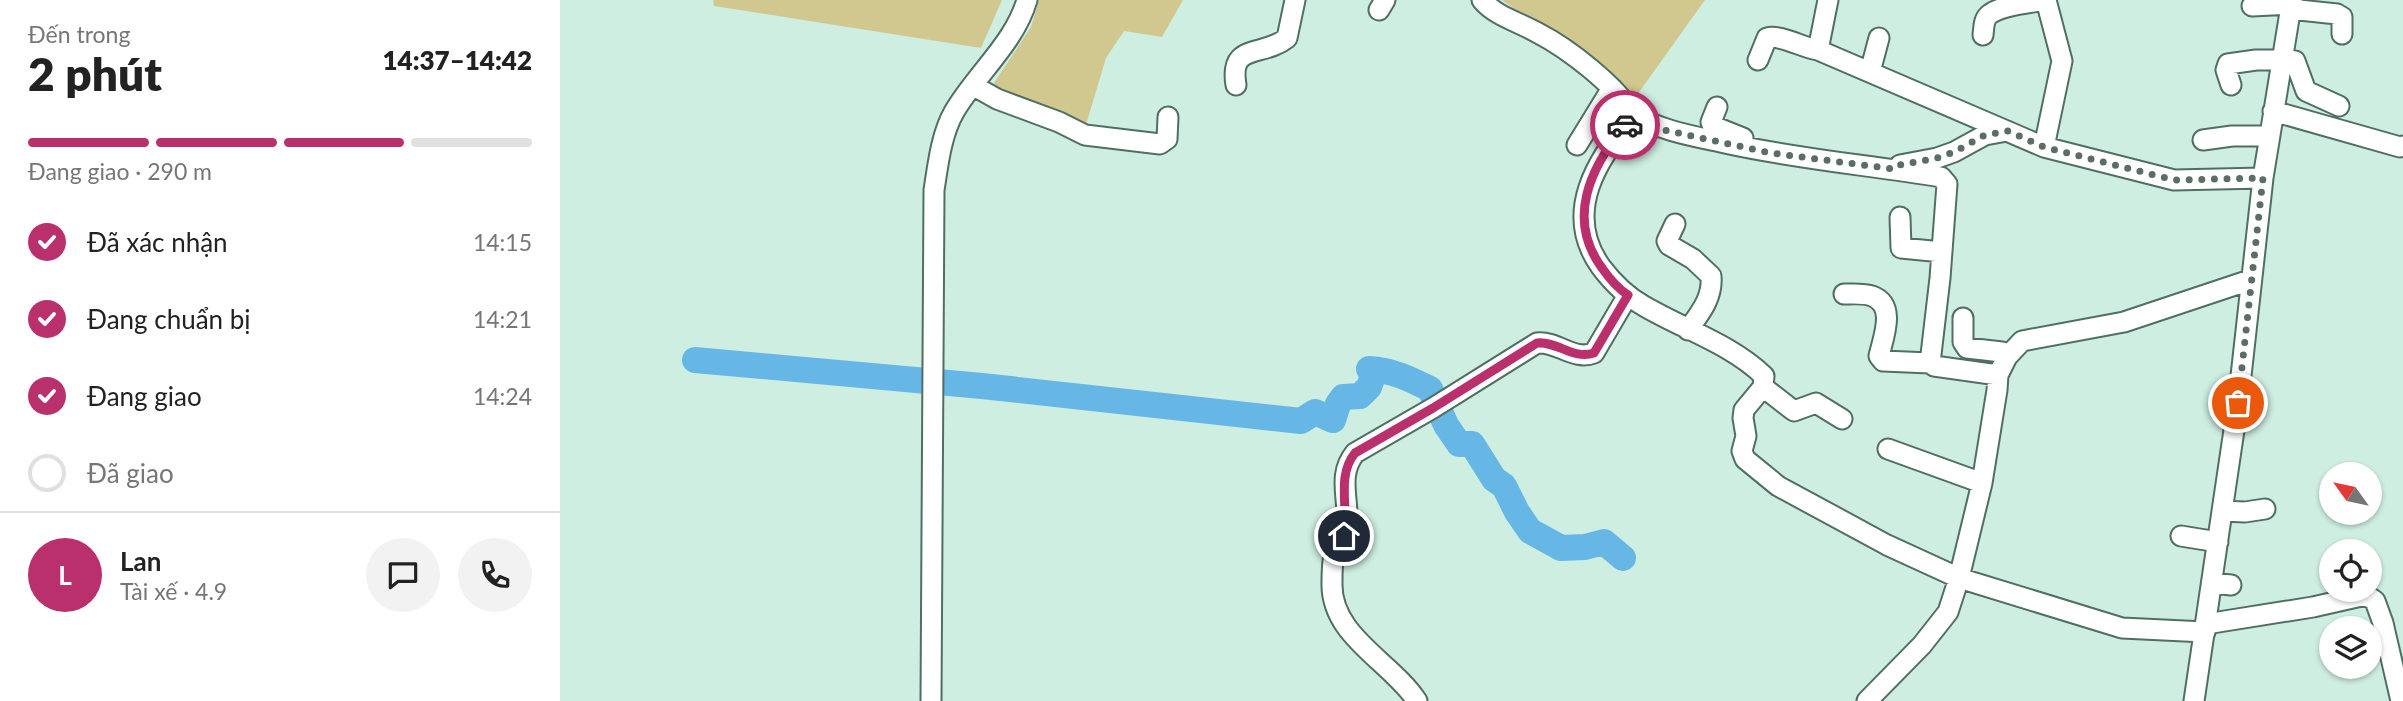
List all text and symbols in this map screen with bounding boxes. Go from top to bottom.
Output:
text: Đến trong [28,20,130,48]
text: 14:37–14:42 [382,44,532,76]
text: 2 phút [28,46,162,101]
courier [1590,90,1660,160]
icon: car [1606,106,1644,144]
text: Đang giao · 290 m [28,157,212,185]
icon: check [28,223,66,261]
text: Đã xác nhận [87,226,228,258]
text: 14:15 [473,228,532,256]
icon: check [28,300,66,338]
text: Đang chuẩn bị [87,303,251,335]
text: 14:21 [473,305,532,333]
pin [2208,373,2268,433]
icon: check [28,377,66,415]
text: Đang giao [87,380,202,412]
text: 14:24 [473,382,532,410]
icon: bag [2219,384,2257,422]
text: Đã giao [87,457,174,489]
north arrow [2319,462,2382,525]
map controls [2319,462,2382,679]
pin [1314,506,1374,566]
icon: home [1325,517,1363,555]
button: chat [366,538,440,612]
button: phone [458,538,532,612]
button: locate [2319,539,2382,602]
text: Lan [120,545,161,577]
text: L [58,559,72,591]
text: Tài xế · 4.9 [120,577,227,605]
button: layers [2319,616,2382,679]

